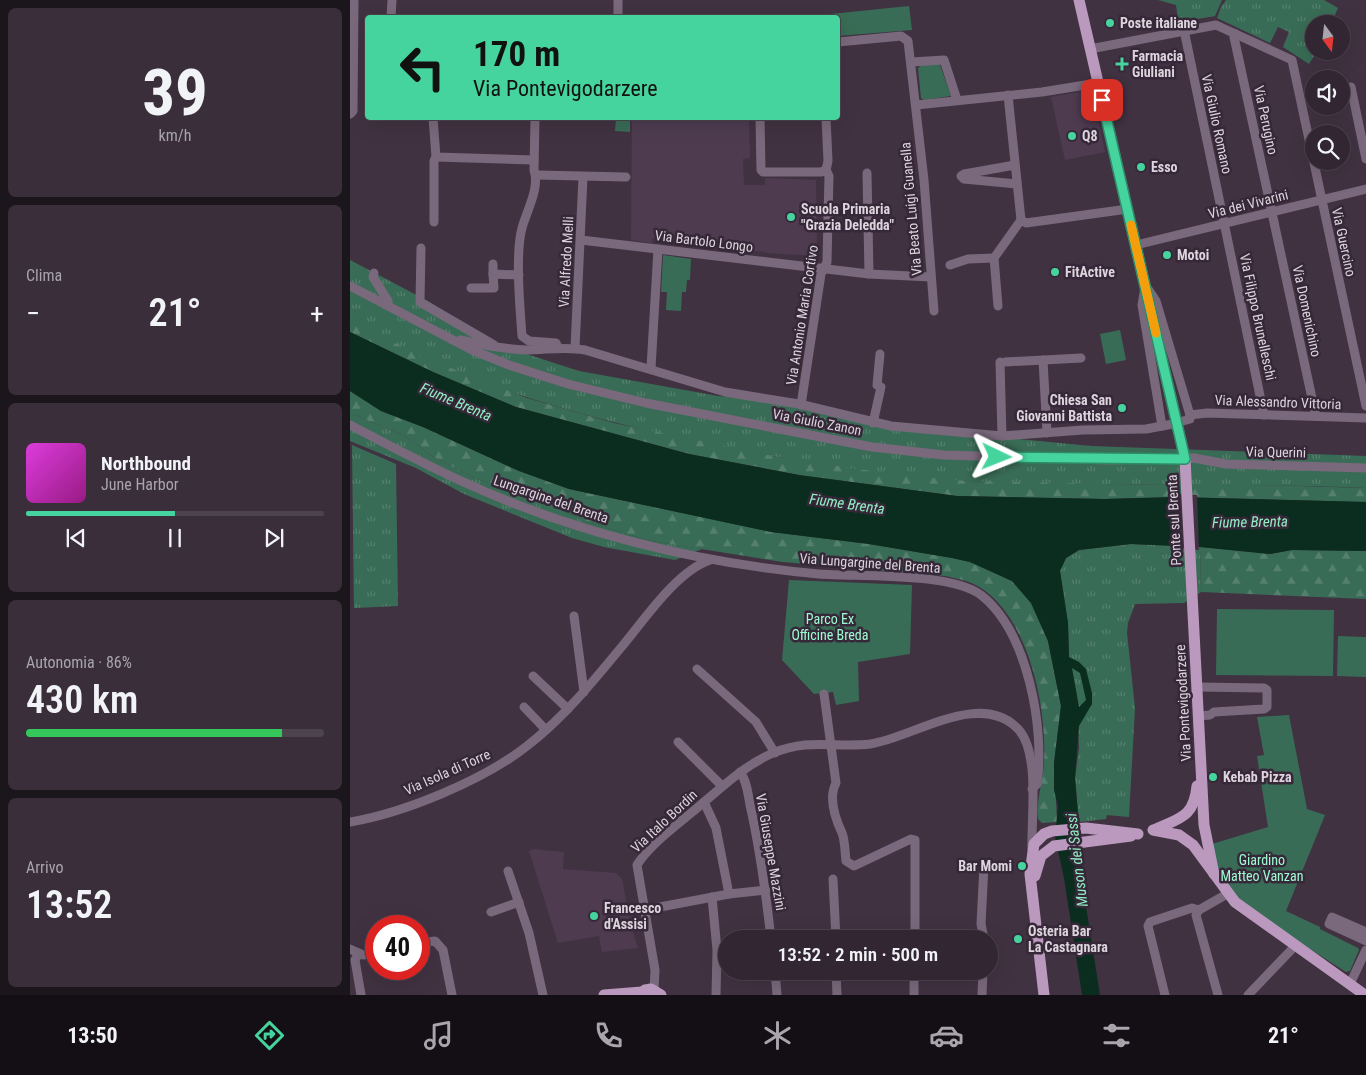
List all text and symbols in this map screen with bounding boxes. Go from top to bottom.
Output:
place label: Poste italiane [1120,15,1197,31]
north arrow [1305,15,1350,60]
map controls [1305,15,1350,170]
marker: Poste italiane [1104,17,1116,29]
text: 170 m [473,34,560,75]
icon: left [390,35,455,100]
place label: Farmacia Giuliani [1132,48,1184,80]
text: 39 [142,55,208,131]
marker: Farmacia Giuliani [1116,58,1128,70]
button: sound [1305,70,1350,115]
street label: Via Giulio Romano [1199,73,1235,175]
text: Via Pontevigodarzere [473,76,658,101]
pin [1081,79,1123,121]
street label: Via Perugino [1251,84,1281,156]
icon: arrive [1088,86,1116,114]
button: search [1305,125,1350,170]
text: km/h [159,126,191,145]
place label: Q8 [1082,128,1098,144]
marker: Q8 [1066,130,1078,142]
street label: Via Beato Luigi Guanella [897,142,925,276]
place label: Esso [1151,159,1178,175]
marker: Esso [1135,161,1147,173]
street label: Via dei Vivarini [1206,186,1290,222]
place label: Scuola Primaria "Grazia Deledda" [801,201,895,233]
street label: Via Guercino [1329,206,1359,278]
marker: Scuola Primaria "Grazia Deledda" [785,211,797,223]
street label: Via Alfredo Melli [556,216,576,308]
street label: Via Bartolo Longo [654,227,754,255]
street label: Via Antonio Maria Cortivo [783,244,821,386]
place label: Motoi [1177,247,1209,263]
marker: Motoi [1161,249,1173,261]
street label: Via Filippo Brunelleschi [1237,252,1279,382]
place label: FitActive [1065,264,1115,280]
street label: Via Domenichino [1289,264,1325,358]
text: Clima [26,266,62,285]
marker: FitActive [1049,266,1061,278]
text: 21° [149,291,201,335]
text: − [26,297,40,330]
text: + [310,297,324,330]
water label: Fiume Brenta [418,379,494,425]
place label: Chiesa San Giovanni Battista [1016,392,1112,424]
street label: Via Alessandro Vittoria [1214,392,1342,412]
marker: Chiesa San Giovanni Battista [1116,402,1128,414]
street label: Via Giulio Zanon [771,406,863,438]
position arrow [970,430,1022,482]
street label: Via Querini [1246,443,1306,461]
text: Northbound [101,452,191,475]
street label: Lungargine del Brenta [492,472,610,526]
street label: Ponte sul Brenta [1164,474,1184,566]
text: June Harbor [101,475,179,494]
water label: Fiume Brenta [808,490,886,518]
water label: Fiume Brenta [1212,512,1288,532]
icon: previous [62,524,90,552]
icon: pause [161,524,189,552]
icon: next [260,524,288,552]
street label: Via Lungargine del Brenta [799,550,941,576]
park label: Parco Ex Officine Breda [791,611,869,643]
street label: Via Pontevigodarzere [1172,644,1194,762]
text: Autonomia · 86% [26,653,132,672]
text: 430 km [26,678,138,722]
street label: Via Isola di Torre [401,746,493,798]
place label: Kebab Pizza [1223,769,1292,785]
marker: Kebab Pizza [1207,771,1219,783]
street label: Via Italo Bordin [628,786,700,856]
street label: Via Giuseppe Mazzini [753,792,789,912]
water label: Muson dei Sassi [1062,811,1092,908]
park label: Giardino Matteo Vanzan [1220,852,1304,884]
text: Arrivo [26,858,63,877]
place label: Bar Momi [958,858,1012,874]
marker: Bar Momi [1016,860,1028,872]
text: 13:52 [26,883,112,927]
place label: Francesco d'Assisi [604,900,661,932]
marker: Francesco d'Assisi [588,910,600,922]
speed limit sign: 40 [365,915,430,980]
place label: Osteria Bar La Castagnara [1028,923,1108,955]
marker: Osteria Bar La Castagnara [1012,933,1024,945]
text: 13:52 · 2 min · 500 m [778,943,938,966]
icon: directions [252,1018,287,1053]
icon: music [421,1018,456,1053]
icon: phone [591,1018,626,1053]
icon: climate [760,1018,795,1053]
icon: car [929,1018,964,1053]
icon: filters [1099,1018,1134,1053]
text: 13:50 [67,1023,118,1048]
text: 21° [1268,1023,1299,1048]

